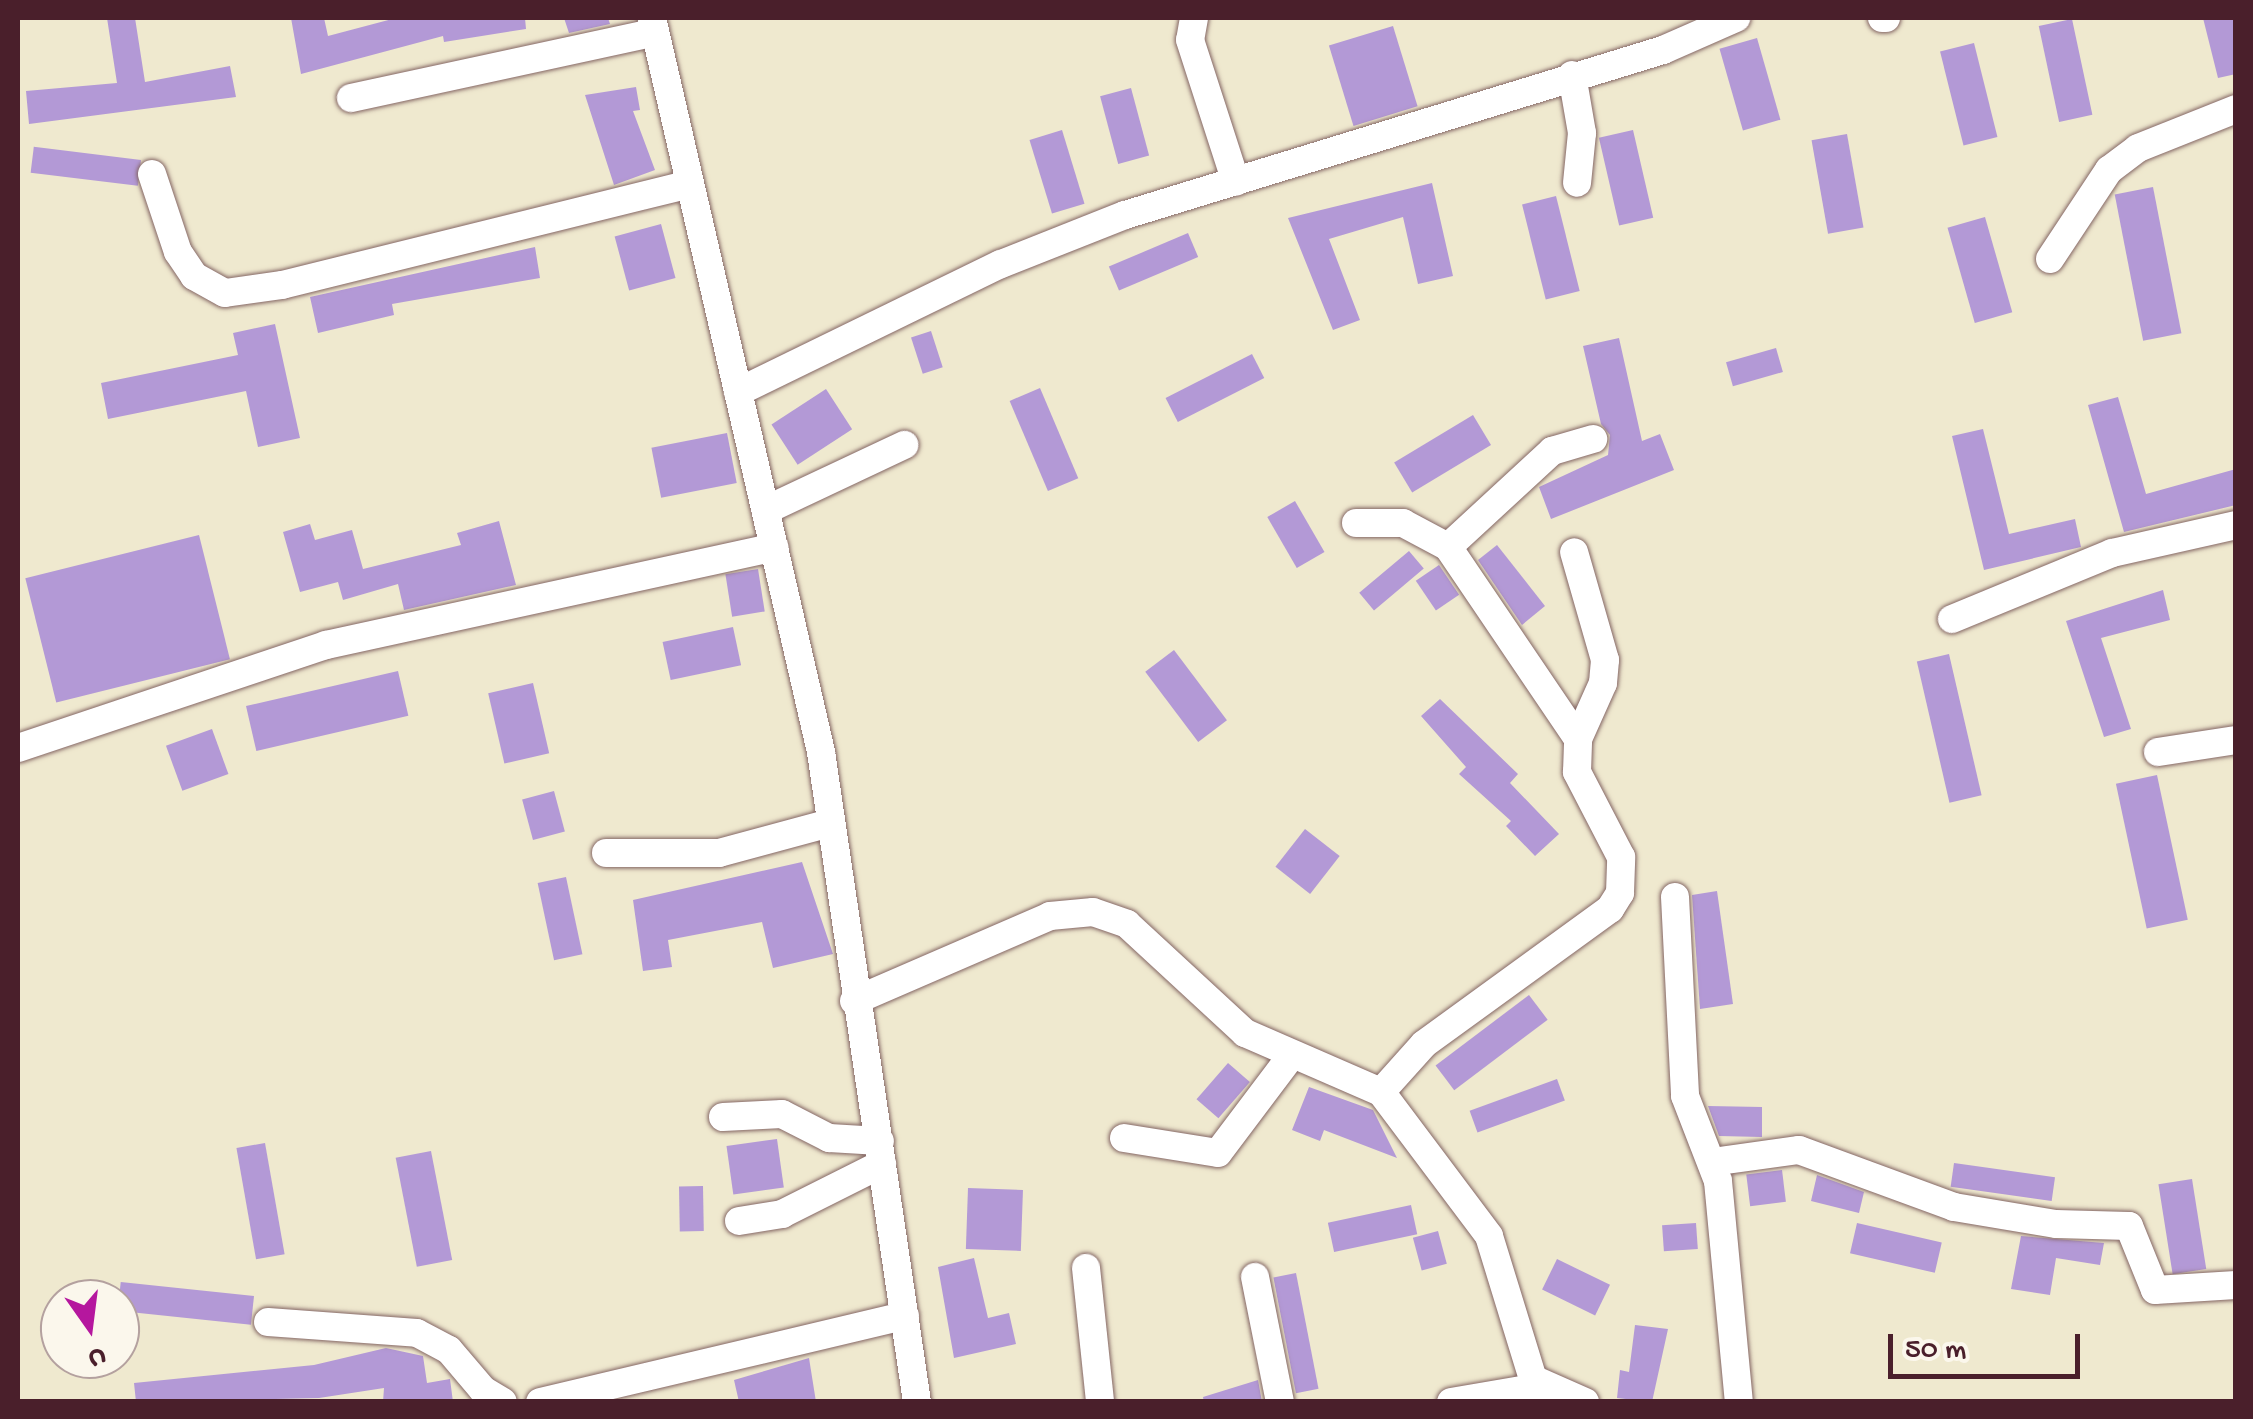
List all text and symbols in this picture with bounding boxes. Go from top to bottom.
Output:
north arrow [40,1279,140,1379]
scale bar [1893,1314,2086,1376]
text: 50 m [1905,1334,1966,1369]
text: U [85,1339,109,1375]

